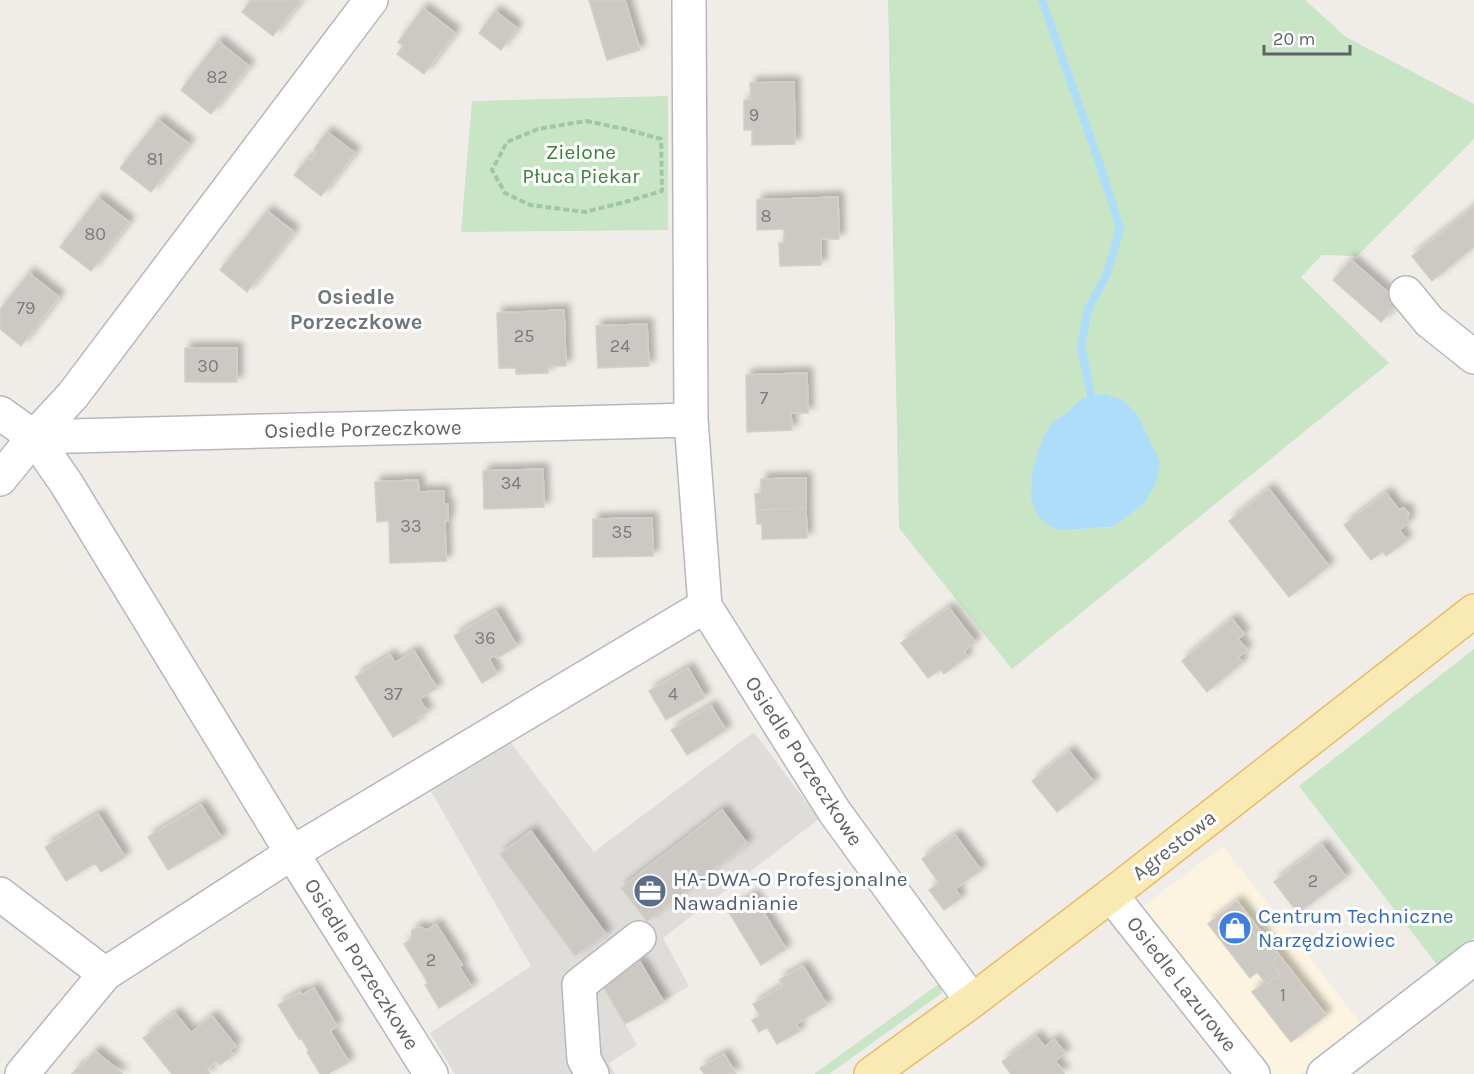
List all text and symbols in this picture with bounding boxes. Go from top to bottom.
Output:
scale bar [1264,18,1350,56]
text: 20 m [1273,28,1315,50]
house number: 82 [206,66,228,88]
house number: 9 [749,104,759,126]
park label: Zielone Płuca Piekar [522,140,640,188]
house number: 81 [146,148,164,170]
house number: 8 [760,205,772,227]
house number: 80 [84,223,106,245]
district label: Osiedle Porzeczkowe [290,284,422,335]
house number: 79 [17,297,35,319]
house number: 25 [514,325,534,347]
house number: 24 [610,335,630,357]
house number: 30 [197,355,219,377]
house number: 7 [760,387,769,409]
street label: Osiedle Porzeczkowe [264,415,462,443]
house number: 34 [501,472,521,494]
house number: 33 [400,515,422,537]
house number: 35 [612,521,632,543]
house number: 36 [475,627,495,649]
street label: Osiedle Porzeczkowe [740,672,868,850]
house number: 37 [383,683,403,705]
house number: 4 [668,683,678,705]
street label: Agrestowa [1127,805,1221,885]
place label: HA-DWA-O Profesjonalne Nawadnianie [673,867,908,915]
house number: 2 [1308,870,1318,892]
office icon: HA-DWA-O Profesjonalne Nawadnianie [632,873,668,909]
street label: Osiedle Porzeczkowe [300,874,424,1054]
place label: Centrum Techniczne Narzędziowiec [1258,904,1454,952]
shop icon: Centrum Techniczne Narzędziowiec [1217,910,1253,946]
street label: Osiedle Lazurowe [1122,912,1242,1056]
house number: 2 [426,949,436,971]
house number: 1 [1280,984,1286,1006]

